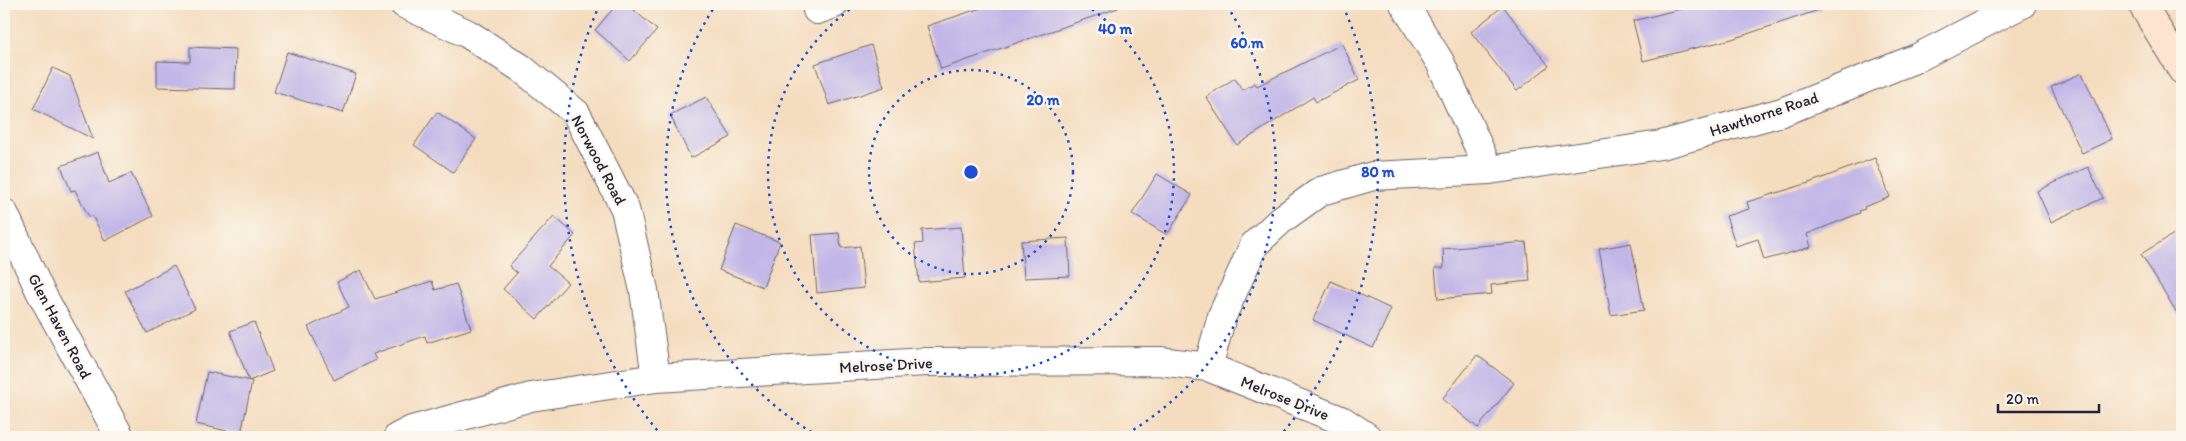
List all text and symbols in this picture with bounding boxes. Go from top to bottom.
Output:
text: 40 m [1098,20,1133,38]
text: 60 m [1230,34,1264,52]
street label: Hawthorne Road [1707,87,1821,141]
text: 20 m [1026,91,1060,109]
street label: Norwood Road [567,112,631,208]
centre of rings [962,163,980,181]
text: 80 m [1361,163,1395,181]
street label: Glen Haven Road [24,270,96,382]
street label: Melrose Drive [839,353,933,377]
street label: Melrose Drive [1238,372,1332,424]
scale bar [1998,381,2100,413]
text: 20 m [2006,390,2040,408]

